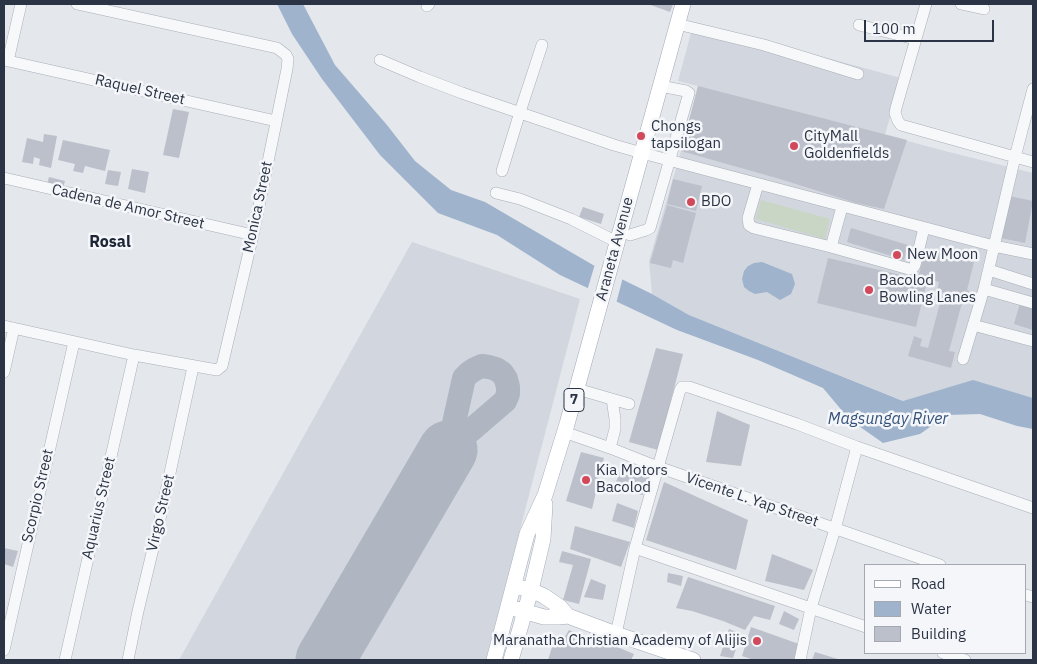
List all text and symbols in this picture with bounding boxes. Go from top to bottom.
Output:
scale bar [867,10,997,42]
text: 100 m [872,19,916,38]
street label: Raquel Street [93,71,187,109]
place label: Chongs tapsilogan [651,118,721,153]
place label: CityMall Goldenfields [804,128,889,163]
marker: Chongs tapsilogan [635,130,647,142]
marker: CityMall Goldenfields [788,140,800,152]
street label: Monica Street [240,160,276,254]
street label: Cadena de Amor Street [50,181,206,233]
place label: BDO [701,193,731,211]
street label: Araneta Avenue [592,195,638,303]
marker: BDO [685,196,697,208]
district label: Rosal [89,232,131,252]
place label: New Moon [907,246,978,264]
marker: New Moon [891,249,903,261]
place label: Bacolod Bowling Lanes [879,272,976,307]
marker: Bacolod Bowling Lanes [863,284,875,296]
road number: 7 [564,388,584,412]
water label: Magsungay River [828,409,948,429]
street label: Scorpio Street [18,447,58,545]
street label: Aquarius Street [78,455,120,561]
place label: Kia Motors Bacolod [596,462,668,497]
street label: Vicente L. Yap Street [683,469,821,531]
street label: Virgo Street [143,473,179,553]
marker: Kia Motors Bacolod [580,474,592,486]
legend [864,564,1027,654]
text: Road [911,574,946,593]
text: Water [911,599,951,618]
text: Building [911,624,966,643]
place label: Maranatha Christian Academy of Alijis [493,632,747,650]
marker: Maranatha Christian Academy of Alijis [751,635,763,647]

